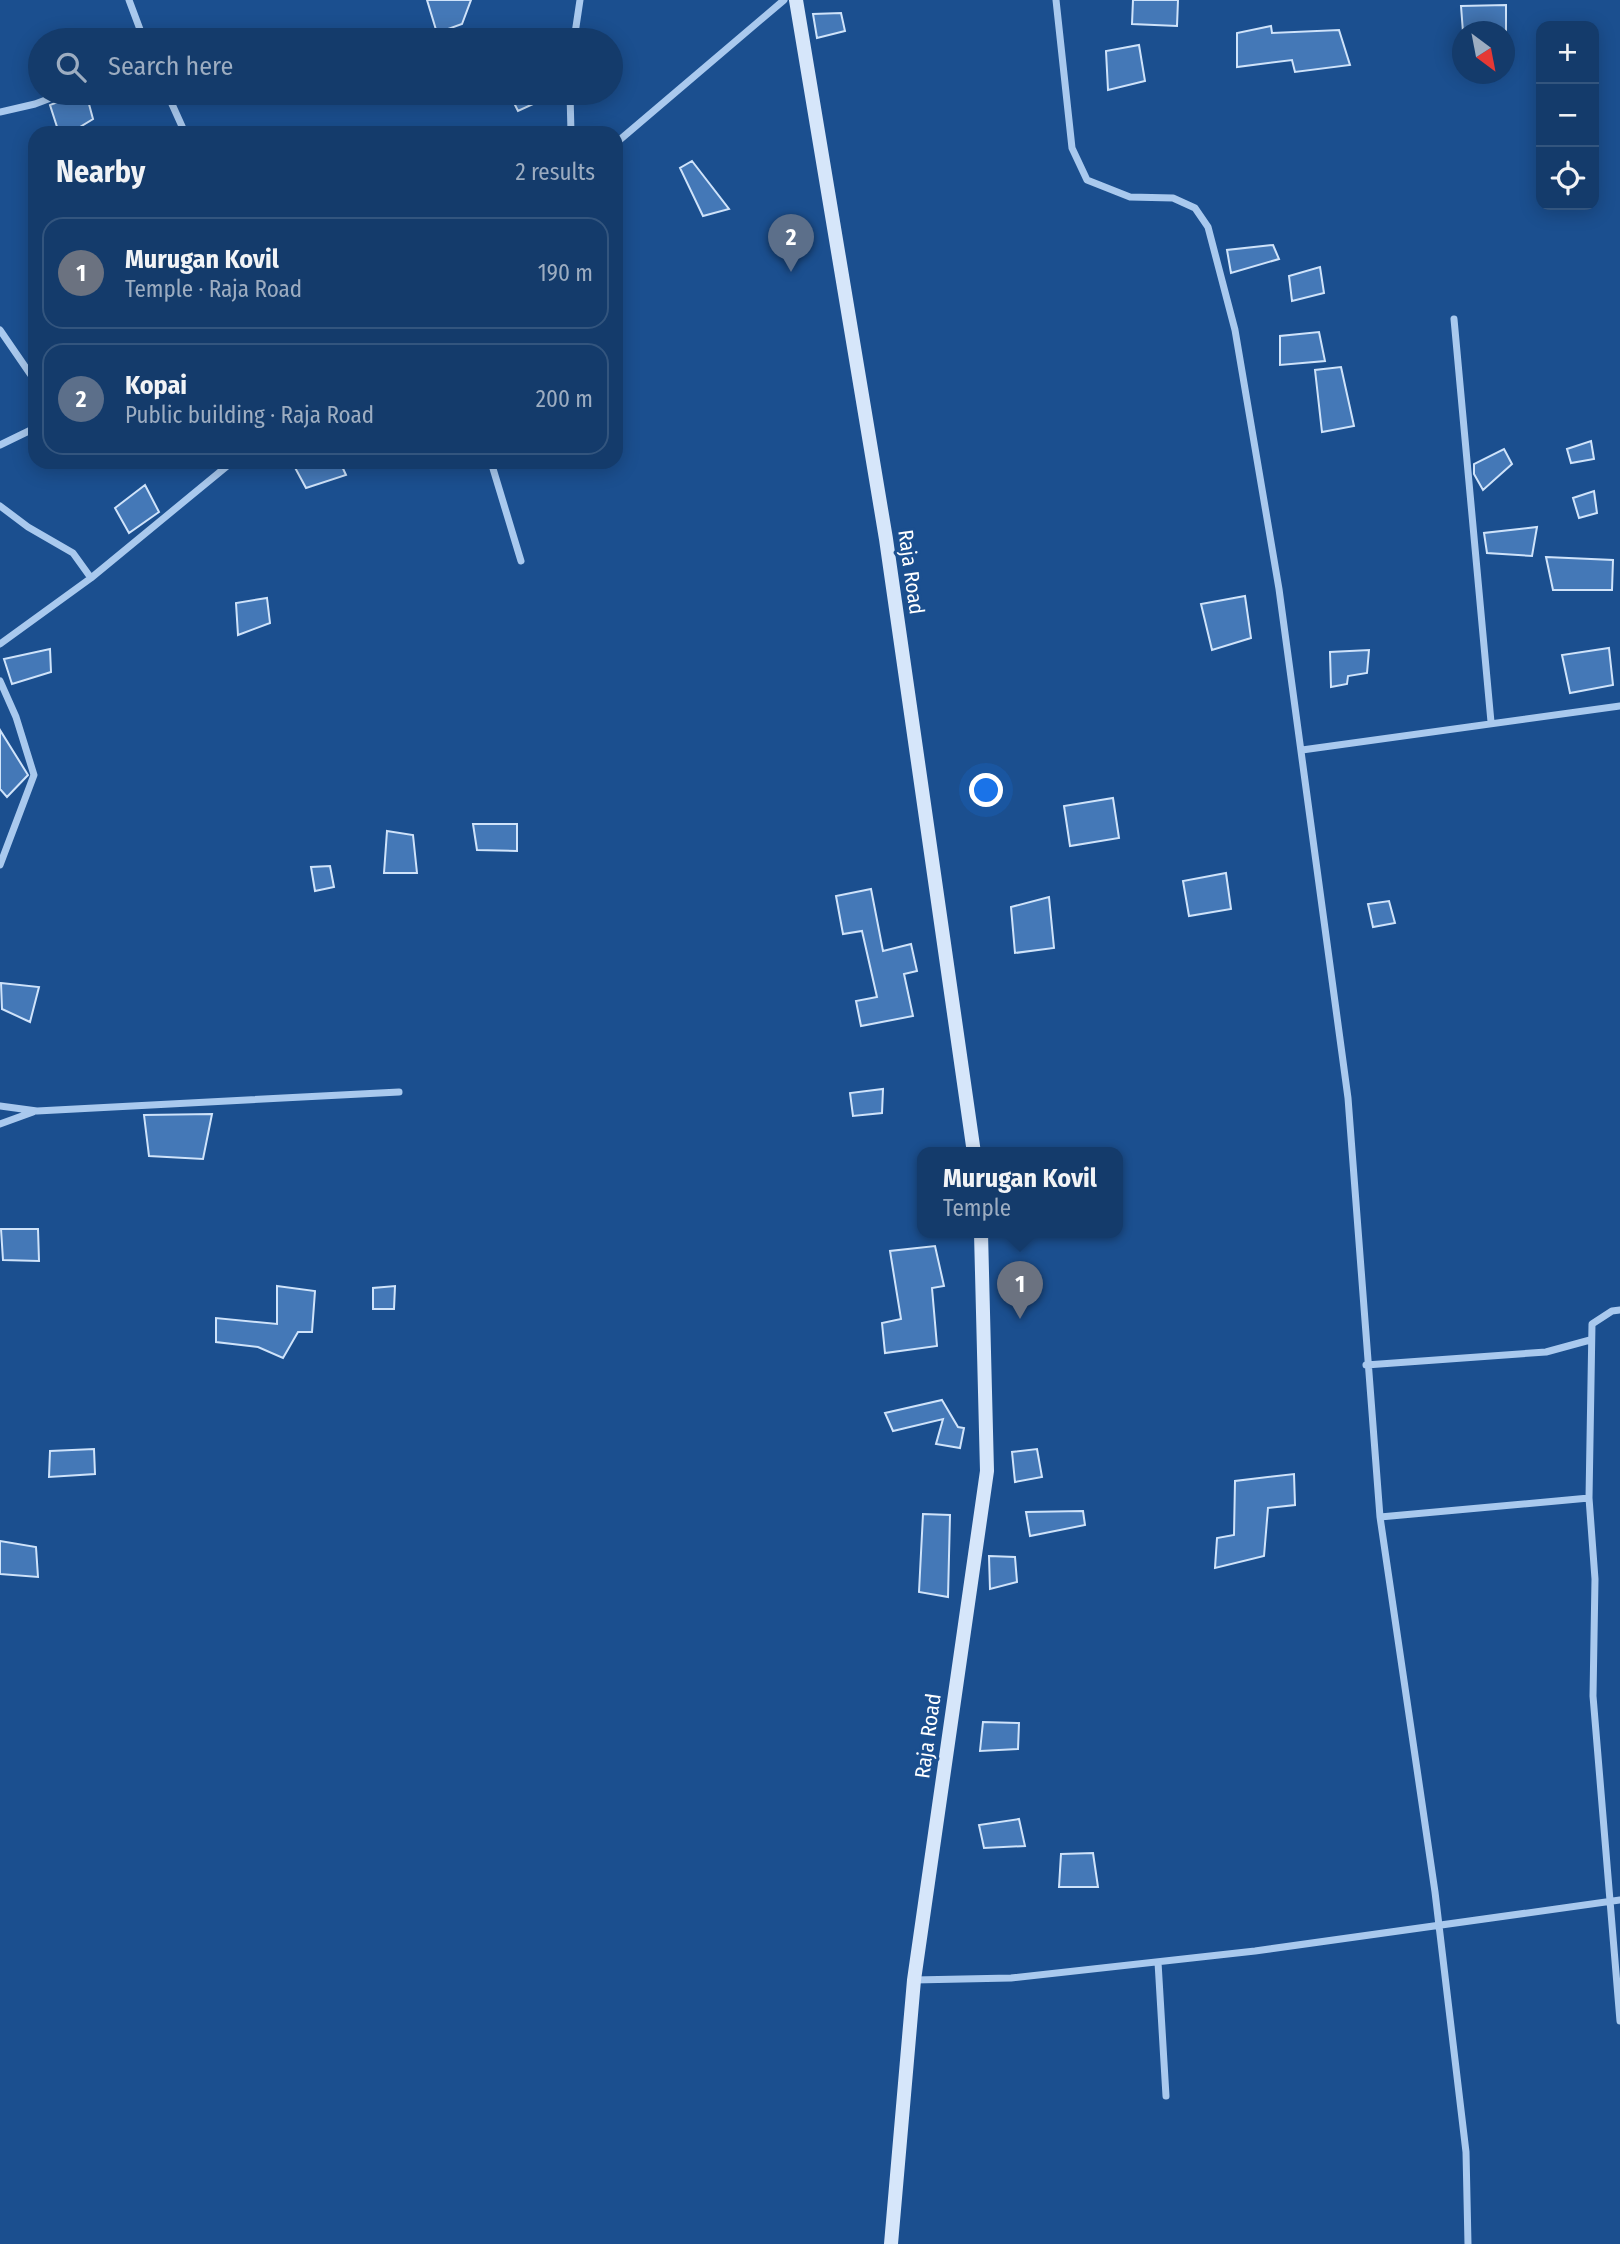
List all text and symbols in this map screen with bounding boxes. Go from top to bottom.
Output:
north arrow [1452,21,1515,84]
map controls [1536,21,1599,210]
button: + [1536,21,1599,84]
search box [28,28,623,105]
icon: search [52,48,90,86]
text: Search here [108,51,233,82]
button: − [1536,84,1599,147]
button: locate [1536,147,1599,210]
text: Nearby [56,154,145,190]
text: 2 results [515,158,595,186]
pin: 2 [768,214,814,272]
text: Murugan Kovil [125,244,279,275]
text: 1 [76,259,86,287]
text: 190 m [538,259,593,287]
text: Temple · Raja Road [125,275,302,303]
text: Kopai [125,370,187,401]
text: 2 [76,385,86,413]
text: 200 m [536,385,593,413]
text: Public building · Raja Road [125,401,374,429]
street label: Raja Road [892,528,930,616]
your location [969,773,1003,807]
popup [917,1147,1123,1238]
text: Murugan Kovil [943,1163,1097,1194]
text: Temple [943,1194,1011,1222]
pin: 1 [997,1261,1043,1319]
street label: Raja Road [909,1692,947,1780]

